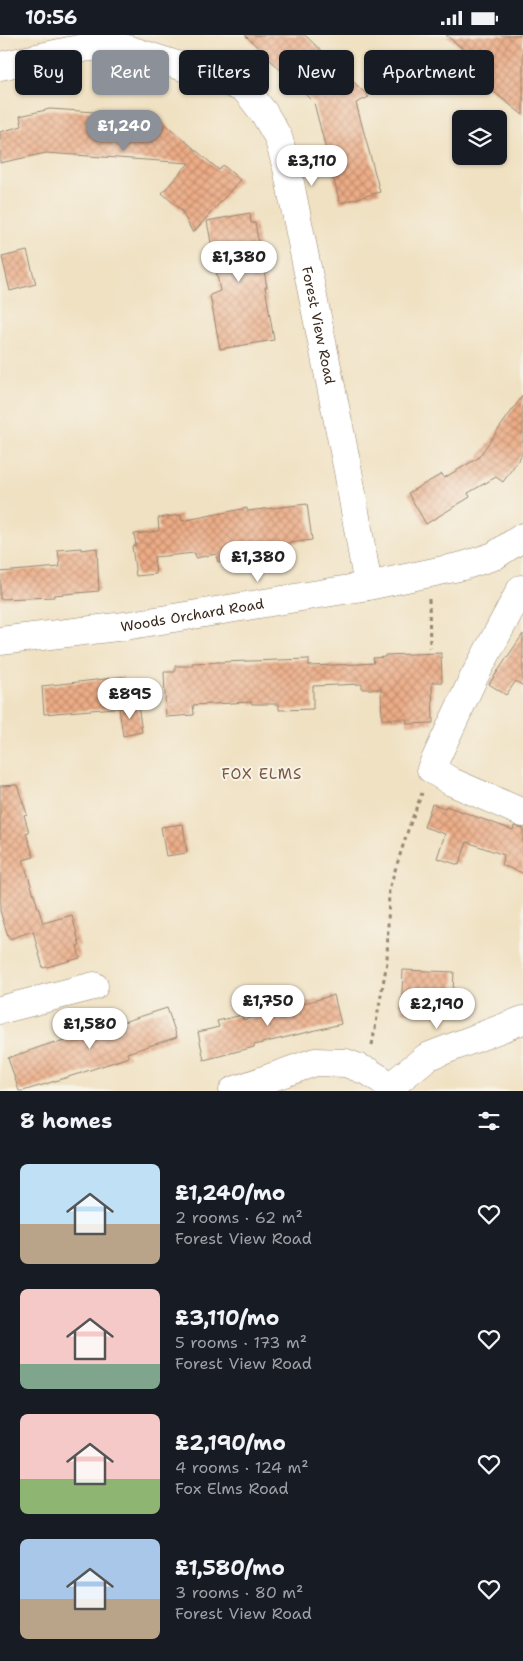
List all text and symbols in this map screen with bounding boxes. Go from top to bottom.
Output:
text: 10:56 [25,5,77,30]
chip: Buy [15,50,82,95]
chip: Rent [92,50,169,95]
chip: Filters [179,50,269,95]
chip: New [279,50,354,95]
chip: Apartment [364,50,494,95]
pin: £1,240 [83,109,165,152]
map controls [452,110,507,165]
button: layers [452,110,507,165]
text: £1,240 [97,115,151,136]
pin: £3,110 [271,145,353,187]
text: £3,110 [287,150,337,171]
pin: £1,380 [198,241,280,283]
text: £1,380 [212,246,266,267]
street label: Forest View Road [298,265,339,386]
pin: £1,380 [217,541,299,583]
text: £1,380 [231,546,285,567]
street label: Woods Orchard Road [119,594,265,636]
pin: £895 [100,677,160,720]
text: £895 [108,683,152,704]
district label: FOX ELMS [222,764,302,784]
pin: £1,750 [227,985,309,1027]
pin: £2,190 [396,987,478,1030]
text: £1,750 [242,990,294,1011]
text: £2,190 [410,993,464,1014]
pin: £1,580 [49,1007,131,1050]
text: £1,580 [63,1013,117,1034]
text: 8 homes [20,1107,112,1135]
icon: filters [475,1107,503,1135]
text: £1,240/mo [175,1179,285,1207]
icon: home [60,1184,120,1244]
icon: heart [475,1200,503,1228]
text: 2 rooms · 62 m² [175,1207,303,1228]
text: Forest View Road [175,1228,312,1249]
text: £3,110/mo [175,1304,280,1332]
icon: home [60,1309,120,1369]
icon: heart [475,1325,503,1353]
text: 5 rooms · 173 m² [175,1332,307,1353]
text: Forest View Road [175,1353,312,1374]
text: £2,190/mo [175,1429,286,1457]
icon: home [60,1434,120,1494]
icon: heart [475,1450,503,1478]
text: 4 rooms · 124 m² [175,1457,309,1478]
text: Fox Elms Road [175,1478,289,1499]
text: £1,580/mo [175,1554,285,1582]
icon: home [60,1559,120,1619]
icon: heart [475,1575,503,1603]
text: 3 rooms · 80 m² [175,1582,303,1603]
text: Forest View Road [175,1603,312,1624]

